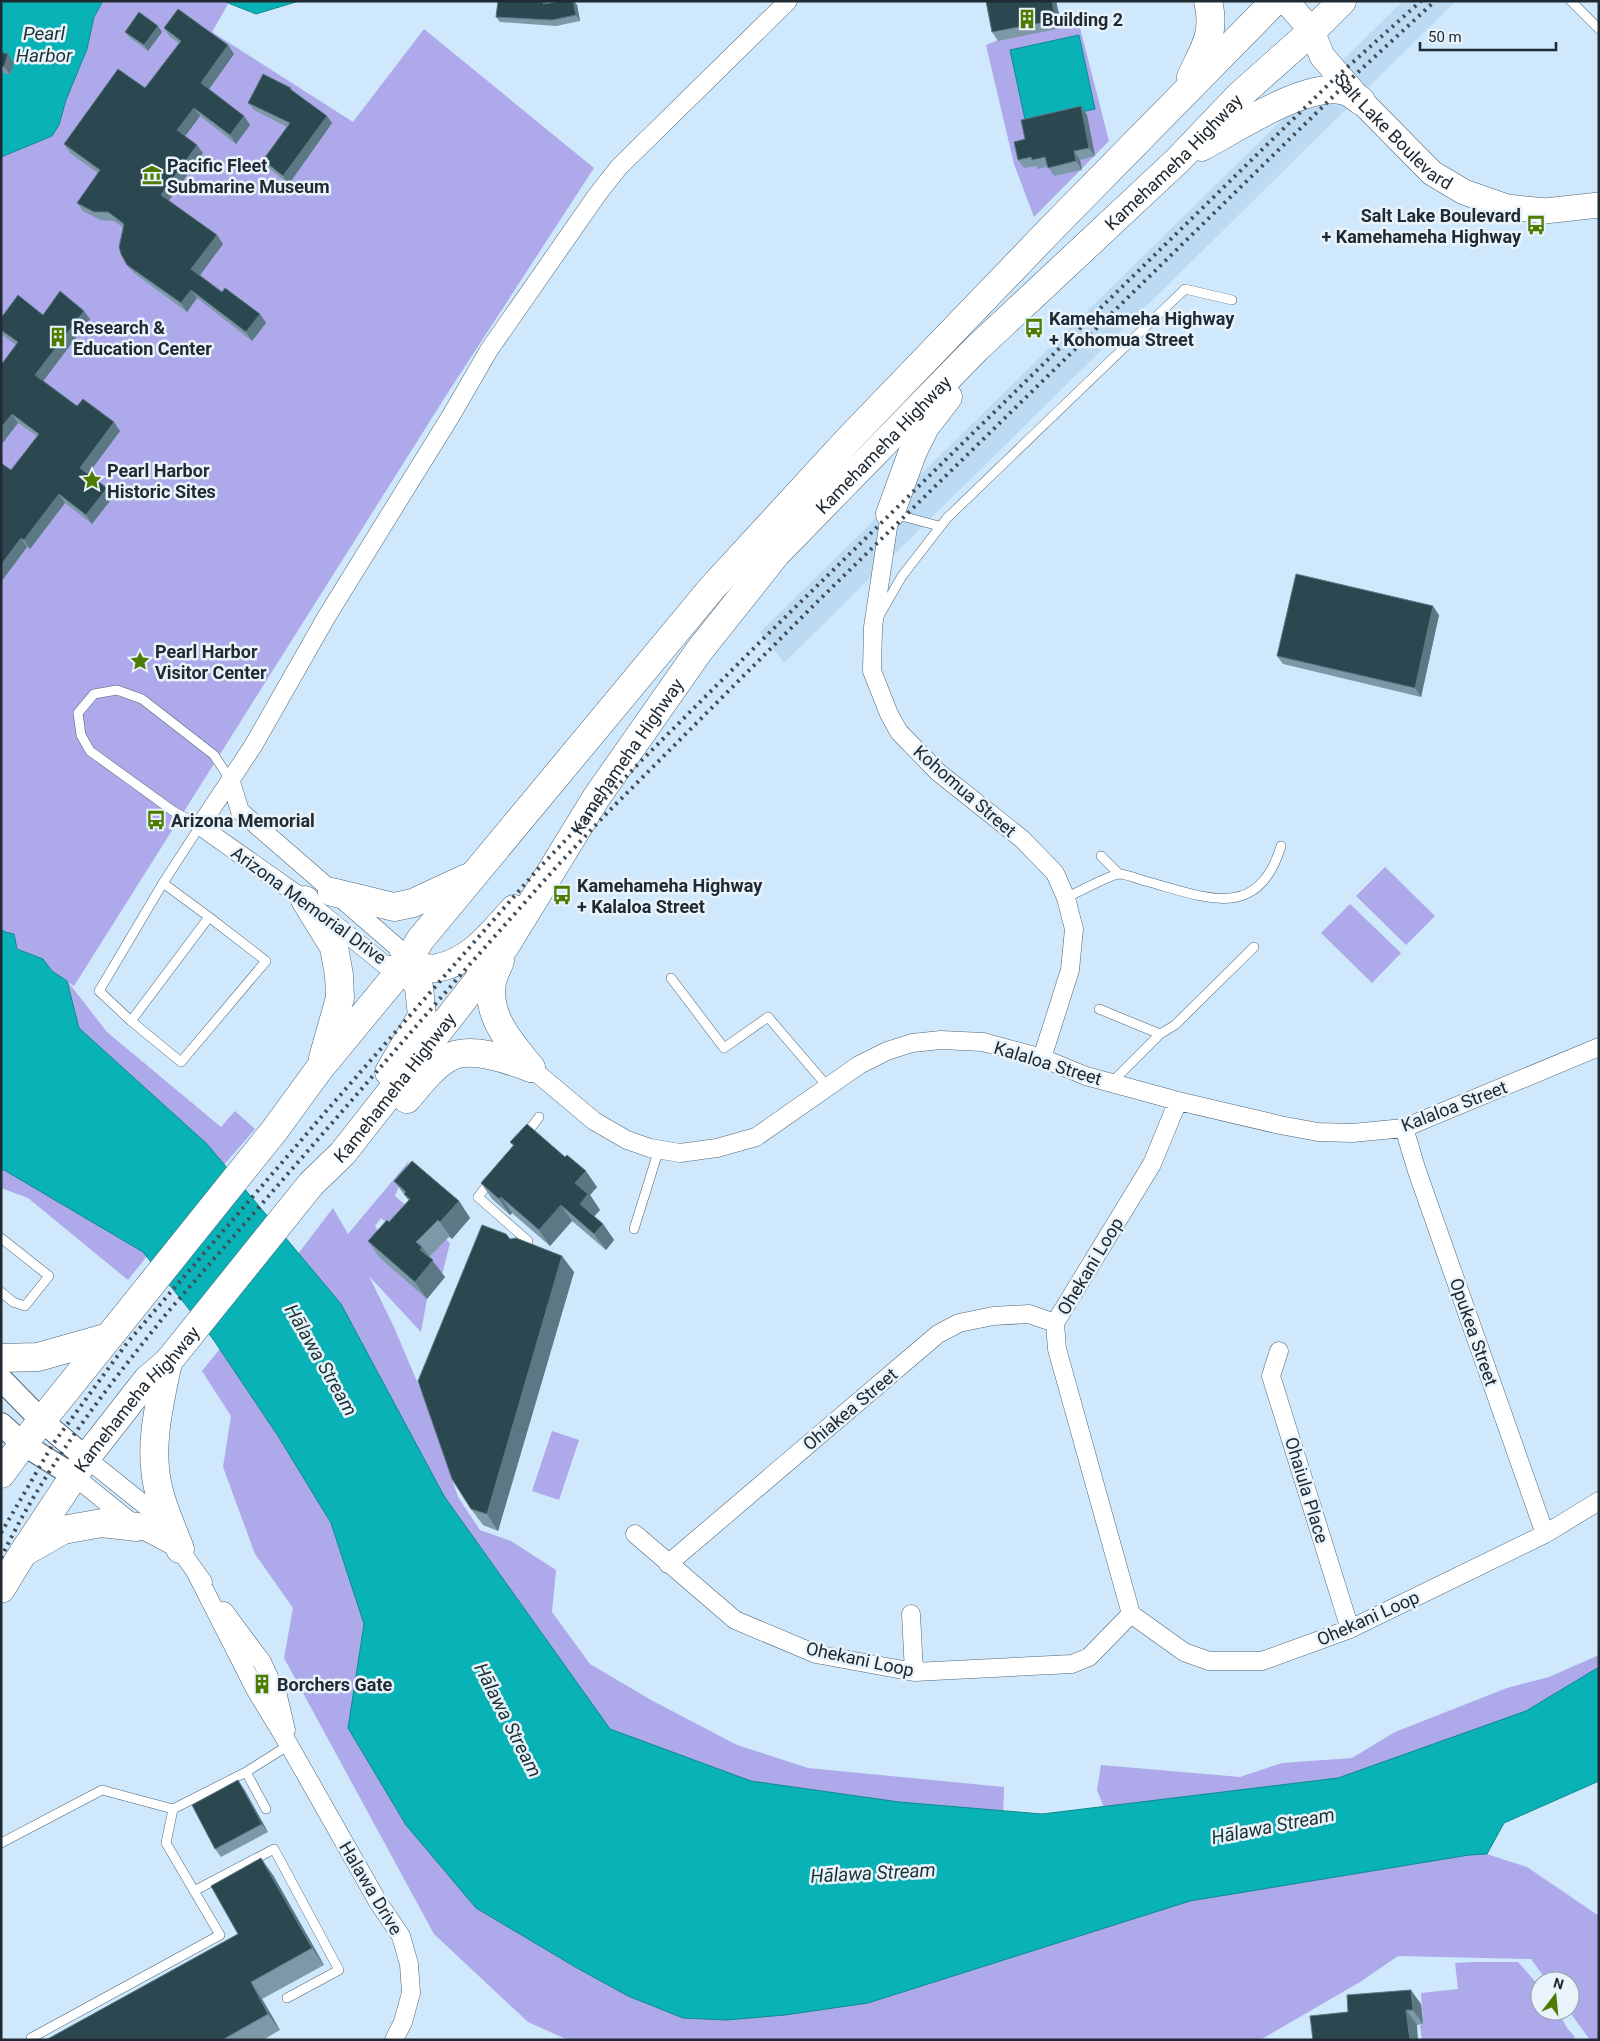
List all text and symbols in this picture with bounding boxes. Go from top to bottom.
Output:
building icon: Building 2 [1016,8,1038,30]
place label: Building 2 [1042,9,1123,30]
scale bar [1420,20,1556,52]
water label: Pearl Harbor [16,22,73,67]
text: 50 m [1428,28,1462,46]
street label: Salt Lake Boulevard [1331,69,1457,193]
street label: Kamehameha Highway [1100,89,1246,234]
place label: Pacific Fleet Submarine Museum [167,155,330,197]
museum icon: Pacific Fleet Submarine Museum [141,164,163,186]
place label: Salt Lake Boulevard + Kamehameha Highway [1321,205,1522,247]
bus stop icon: Salt Lake Boulevard + Kamehameha Highway [1525,214,1547,236]
place label: Kamehameha Highway + Kohomua Street [1049,308,1235,350]
place label: Research & Education Center [73,317,212,359]
bus stop icon: Kamehameha Highway + Kohomua Street [1023,317,1045,339]
building icon: Research & Education Center [47,326,69,348]
street label: Kamehameha Highway [811,371,955,518]
place label: Pearl Harbor Historic Sites [107,460,216,502]
place icon: Pearl Harbor Historic Sites [81,469,103,491]
place label: Pearl Harbor Visitor Center [155,641,267,683]
place icon: Pearl Harbor Visitor Center [129,650,151,672]
street label: Kamehameha Highway [566,674,687,838]
street label: Kohomua Street [909,741,1021,841]
bus stop icon: Arizona Memorial [145,809,167,831]
place label: Arizona Memorial [171,810,315,831]
street label: Arizona Memorial Drive [227,842,391,968]
place label: Kamehameha Highway + Kalaloa Street [577,875,763,917]
bus stop icon: Kamehameha Highway + Kalaloa Street [551,884,573,906]
street label: Kamehameha Highway [329,1008,460,1167]
street label: Kalaloa Street [992,1037,1105,1089]
street label: Kalaloa Street [1398,1076,1510,1136]
street label: Ohekani Loop [1053,1214,1127,1318]
street label: Opukea Street [1446,1275,1502,1389]
water label: Hālawa Stream [280,1300,362,1420]
street label: Kamehameha Highway [69,1321,204,1476]
street label: Ohiakea Street [799,1363,902,1455]
street label: Ohaiula Place [1281,1435,1333,1545]
street label: Ohekani Loop [1314,1586,1422,1650]
street label: Ohekani Loop [804,1637,916,1681]
water label: Hālawa Stream [469,1659,547,1781]
building icon: Borchers Gate [251,1673,273,1695]
place label: Borchers Gate [277,1674,393,1695]
water label: Hālawa Stream [1209,1803,1337,1849]
street label: Halawa Drive [335,1838,407,1938]
water label: Hālawa Stream [810,1858,936,1888]
north arrow [1530,1971,1580,2021]
text: N [1552,1974,1566,1993]

